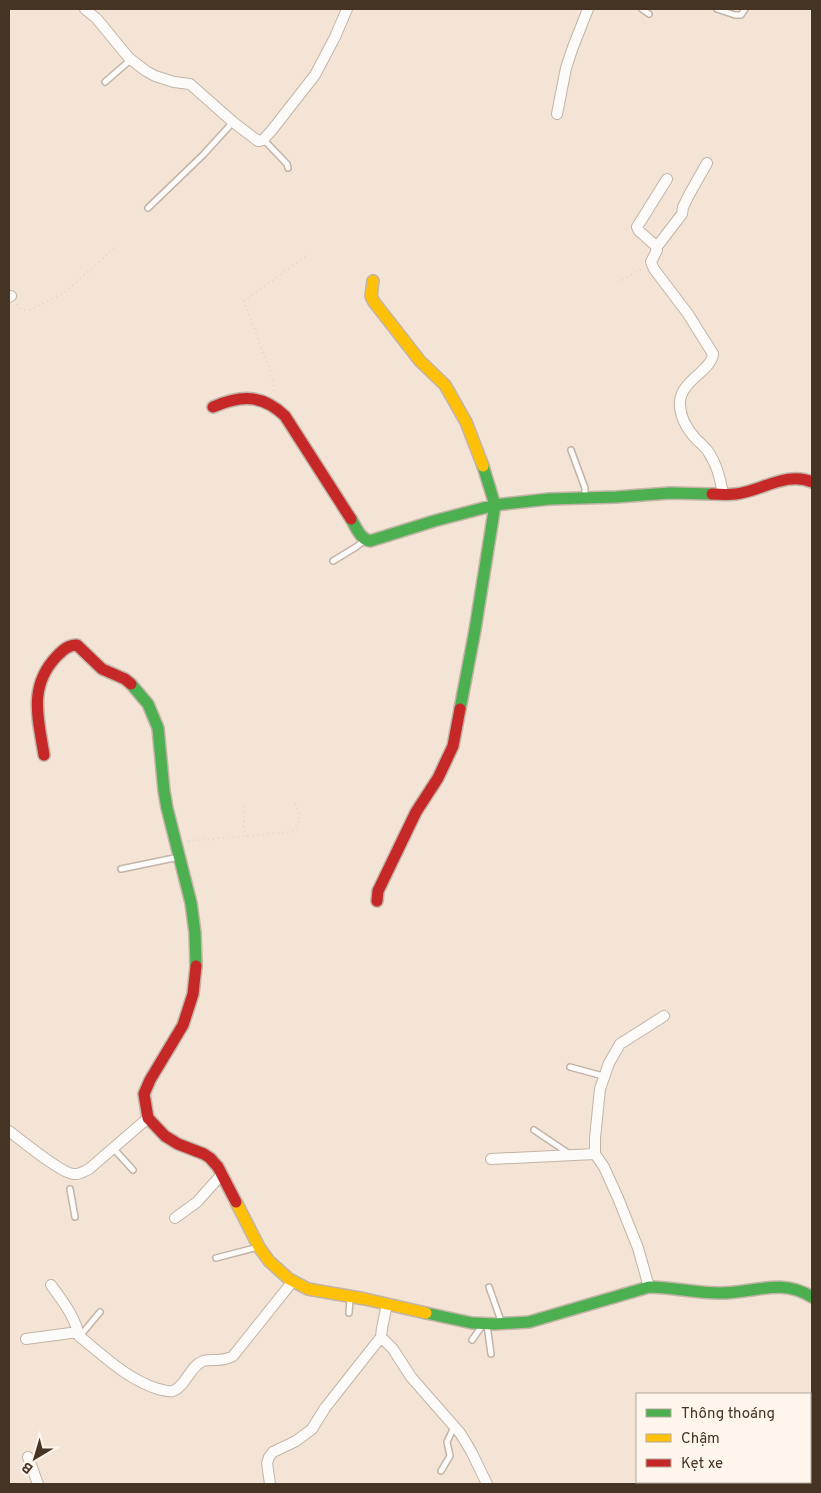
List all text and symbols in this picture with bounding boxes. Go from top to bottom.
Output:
legend [636,1393,811,1483]
text: Thông thoáng [681,1405,775,1424]
text: Chậm [681,1430,720,1449]
north arrow [10,1433,60,1483]
text: Kẹt xe [681,1455,723,1474]
text: B [19,1457,37,1477]

